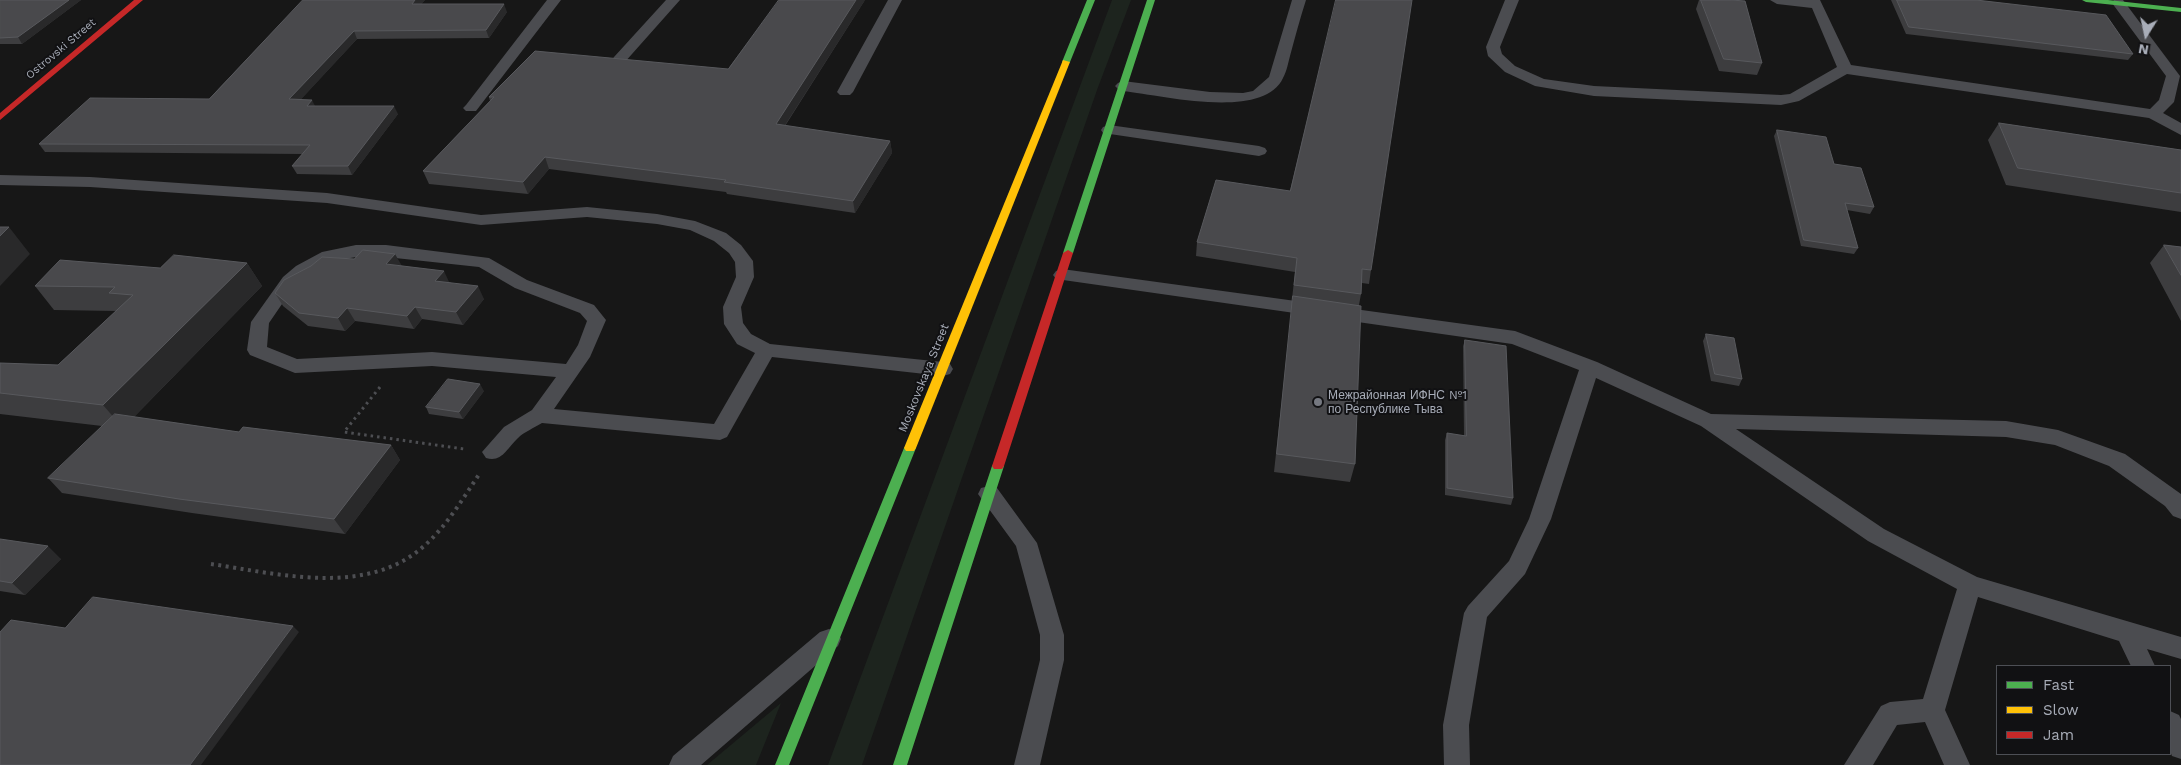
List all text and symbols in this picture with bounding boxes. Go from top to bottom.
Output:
north arrow [2121,10,2171,60]
street label: Ostrovski Street [23,16,99,82]
text: N [2137,41,2150,59]
street label: Moskovskaya Street [896,322,952,434]
place label: Межрайонная ИФНС №1 по Республике Тыва [1328,388,1467,416]
marker: Межрайонная ИФНС №1 по Республике Тыва [1312,396,1324,408]
legend [1996,665,2171,755]
text: Fast [2043,676,2074,694]
text: Slow [2043,701,2079,719]
text: Jam [2043,726,2074,744]

